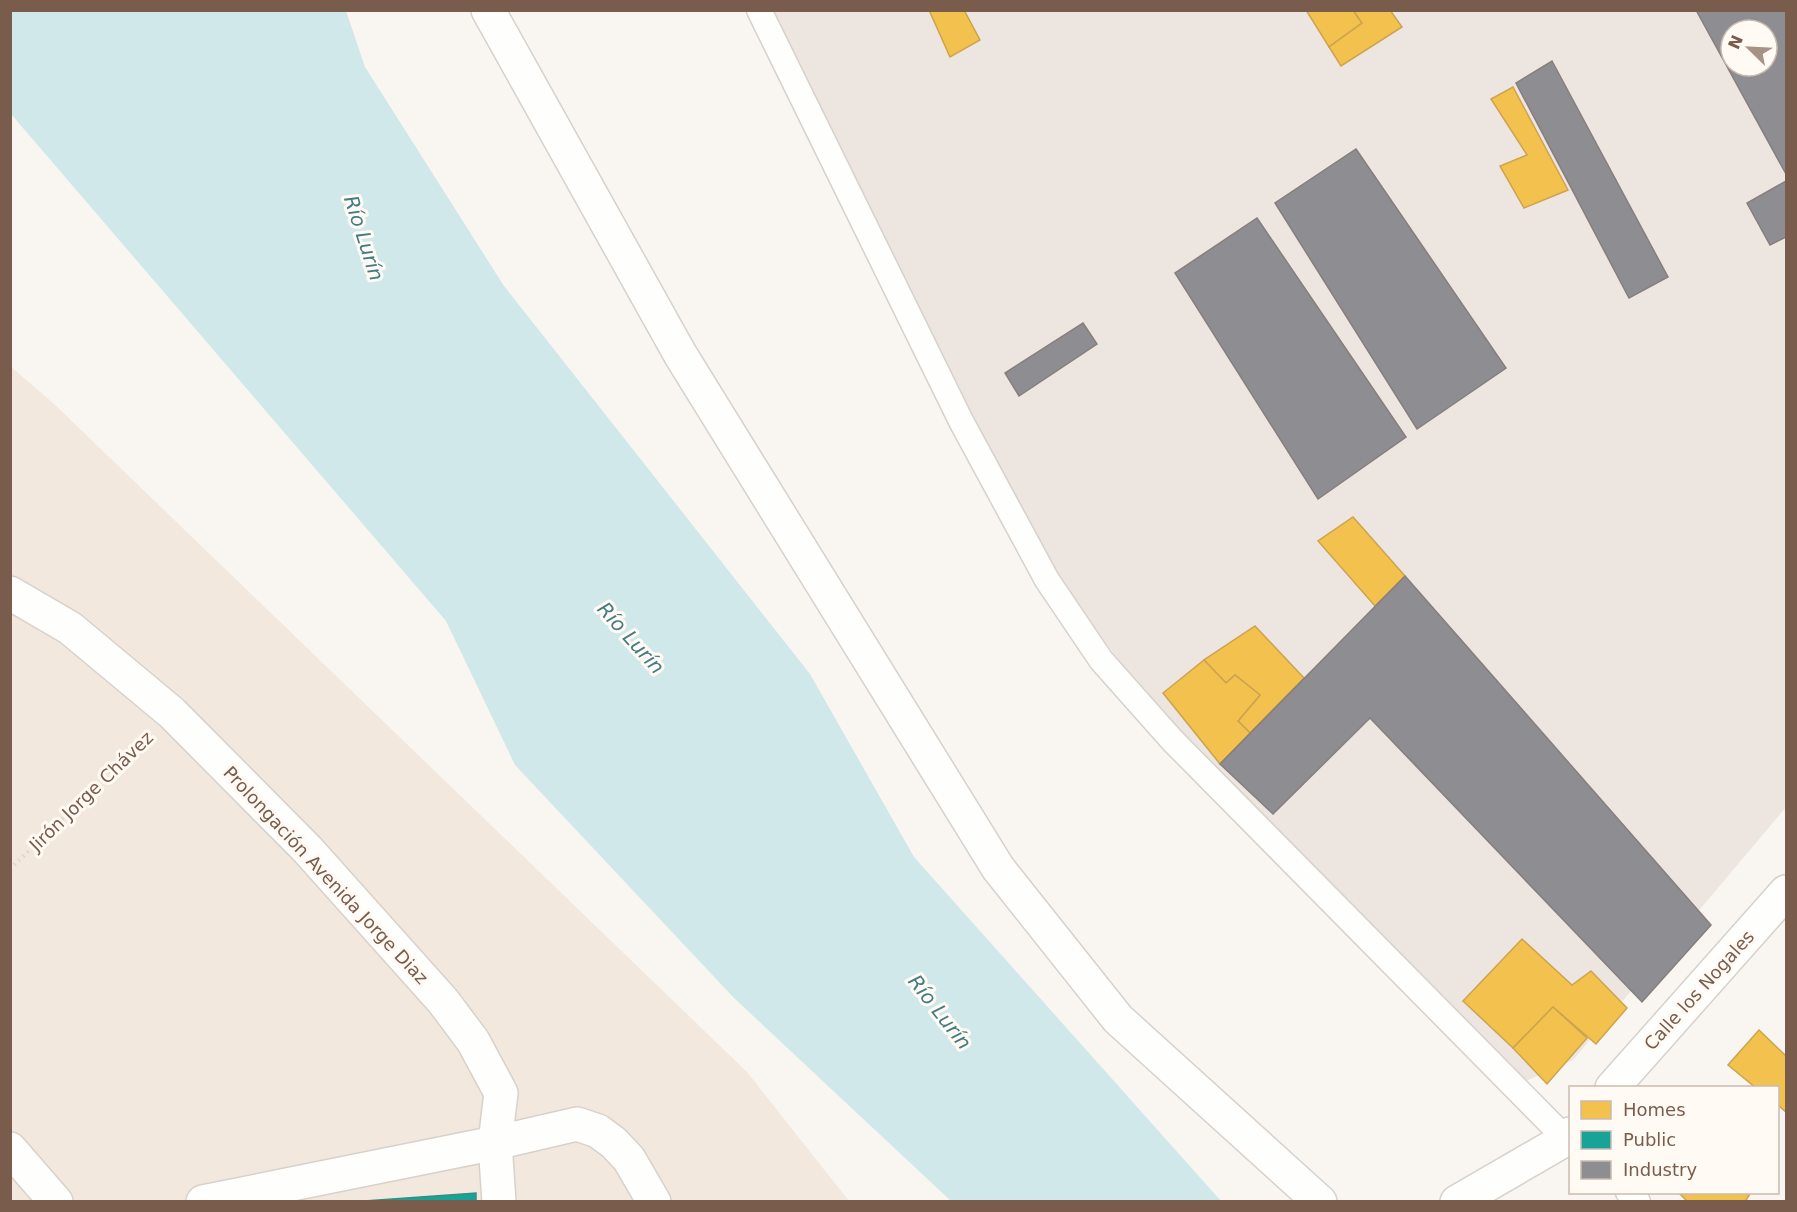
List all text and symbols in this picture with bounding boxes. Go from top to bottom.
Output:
north arrow [1719,18,1779,78]
text: N [1724,32,1747,52]
water label: Río Lurín [339,192,389,284]
water label: Río Lurín [593,597,669,679]
street label: Jirón Jorge Chávez [24,727,157,856]
street label: Prolongación Avenida Jorge Diaz [219,762,433,988]
street label: Calle los Nogales [1640,926,1758,1054]
water label: Río Lurín [903,970,977,1054]
legend [1569,1086,1779,1194]
text: Homes [1623,1099,1686,1120]
text: Public [1623,1129,1676,1150]
text: Industry [1623,1159,1697,1180]

